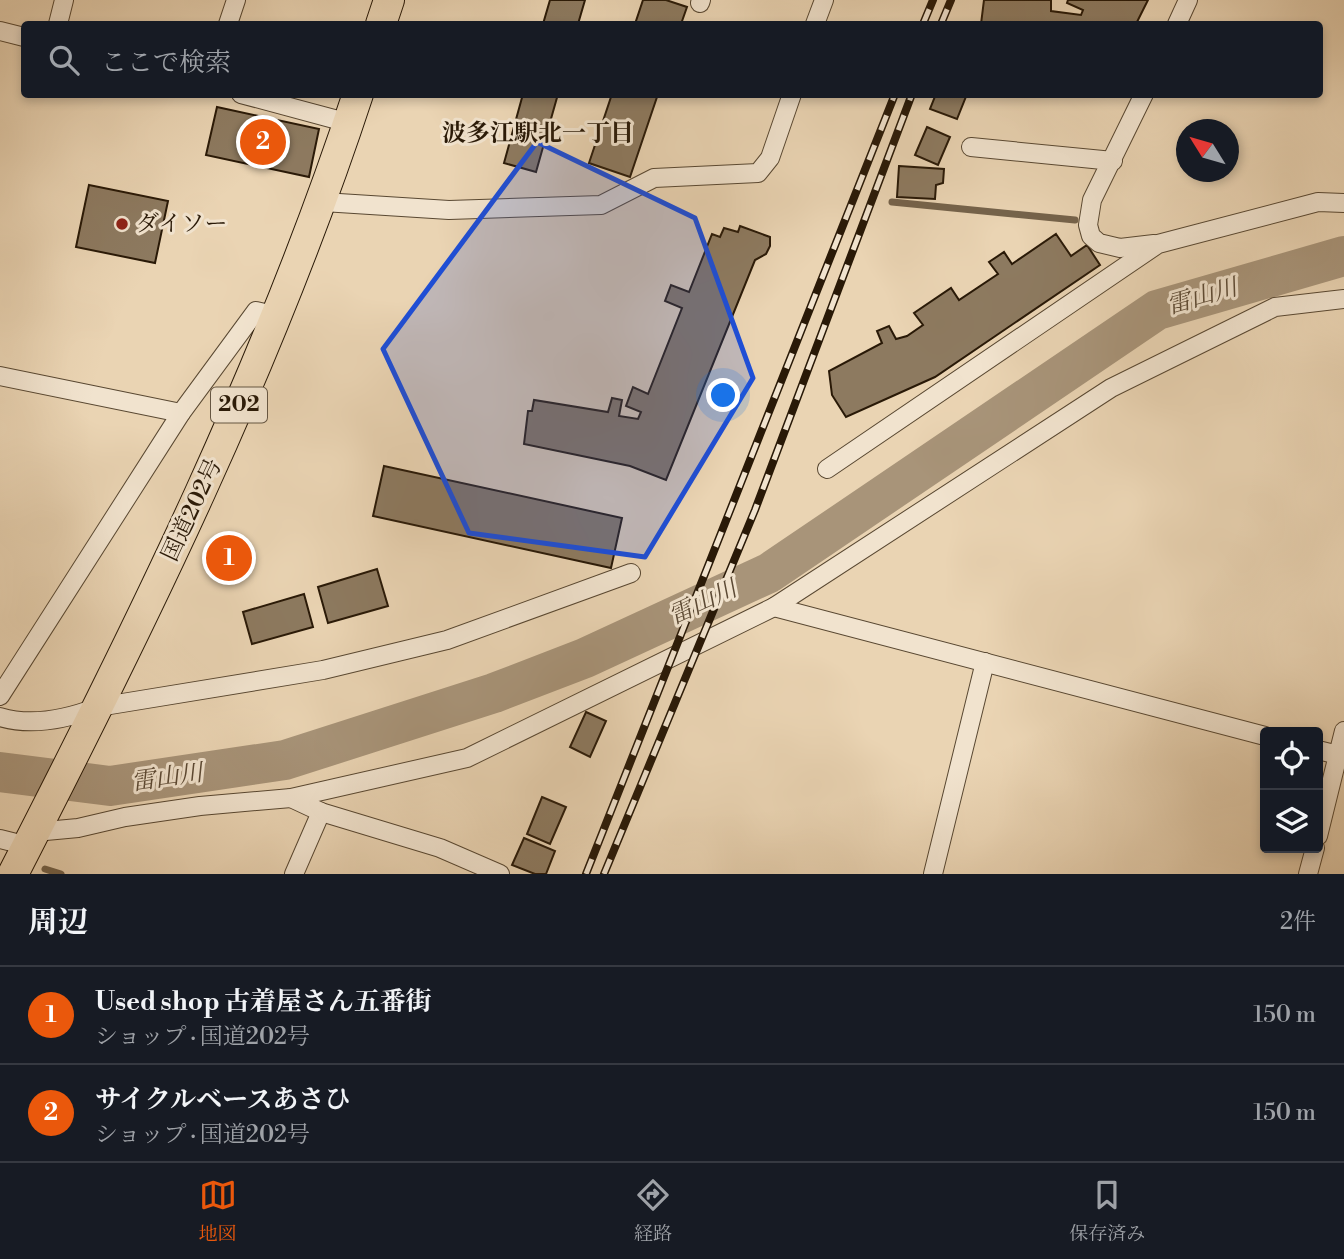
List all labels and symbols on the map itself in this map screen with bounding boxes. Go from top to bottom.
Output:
pin: 2 [240,116,286,168]
district label: 波多江駅北一丁目 [442,119,634,149]
north arrow [1176,119,1239,182]
place label: ダイソー [136,210,228,238]
marker: ダイソー [114,216,130,232]
water label: 雷山川 [1163,272,1244,321]
your location [706,378,740,412]
road number: 202 [211,388,267,422]
street label: 国道202号 [156,454,228,566]
pin: 1 [206,532,252,584]
water label: 雷山川 [664,573,745,632]
water label: 雷山川 [129,758,208,798]

